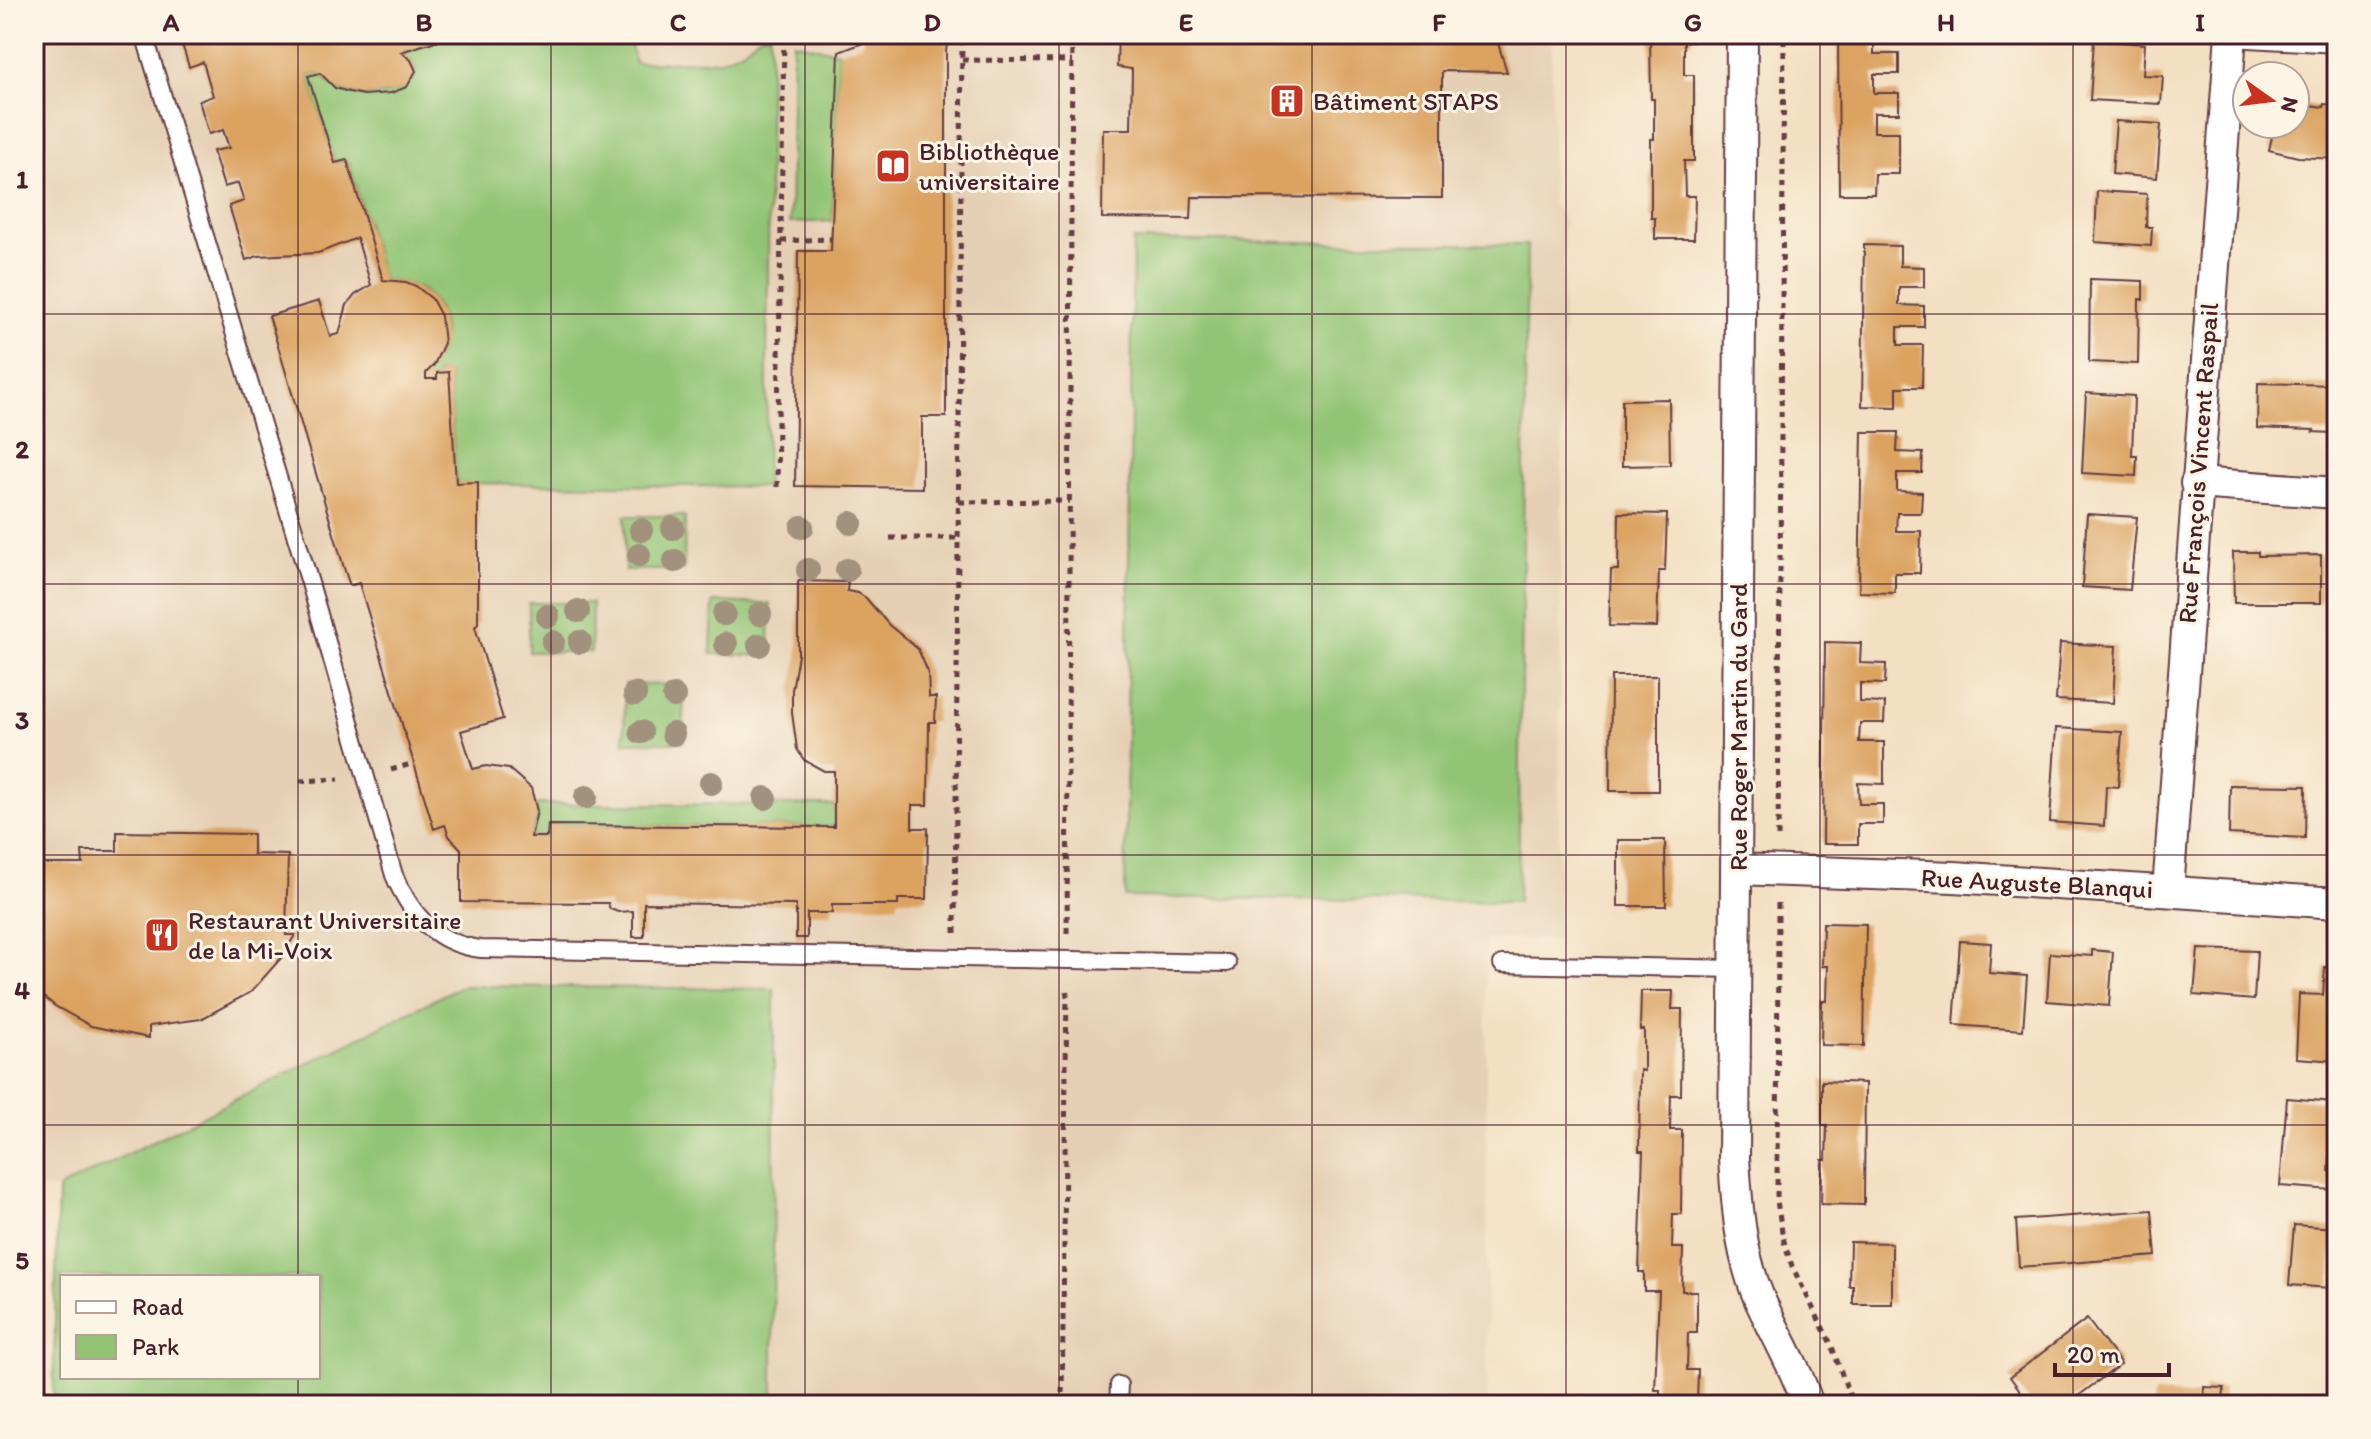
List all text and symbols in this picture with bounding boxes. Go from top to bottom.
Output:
text: A [162,6,180,38]
text: B [416,6,433,38]
text: C [670,6,687,38]
text: D [923,6,941,38]
text: E [1179,6,1193,38]
text: F [1432,6,1446,38]
text: G [1684,6,1702,38]
text: H [1937,6,1955,38]
text: I [2195,6,2205,38]
north arrow [2231,60,2311,140]
building icon: Bâtiment STAPS [1268,82,1306,120]
place label: Bâtiment STAPS [1313,85,1499,117]
text: N [2275,94,2305,115]
place label: Bibliothèque universitaire [919,135,1060,197]
library icon: Bibliothèque universitaire [874,147,912,185]
text: 1 [16,163,28,195]
street label: Rue François Vincent Raspail [2171,301,2225,625]
text: 2 [15,433,29,465]
street label: Rue Roger Martin du Gard [1722,583,1754,871]
text: 3 [15,704,29,736]
street label: Rue Auguste Blanqui [1920,861,2154,905]
place label: Restaurant Universitaire de la Mi-Voix [188,904,461,966]
restaurant icon: Restaurant Universitaire de la Mi-Voix [143,916,181,954]
text: 4 [14,974,30,1006]
text: 5 [15,1244,29,1276]
legend [60,1275,320,1379]
text: Road [132,1292,184,1321]
scale bar [2055,1327,2169,1377]
text: Park [132,1332,179,1361]
text: 20 m [2067,1340,2120,1369]

